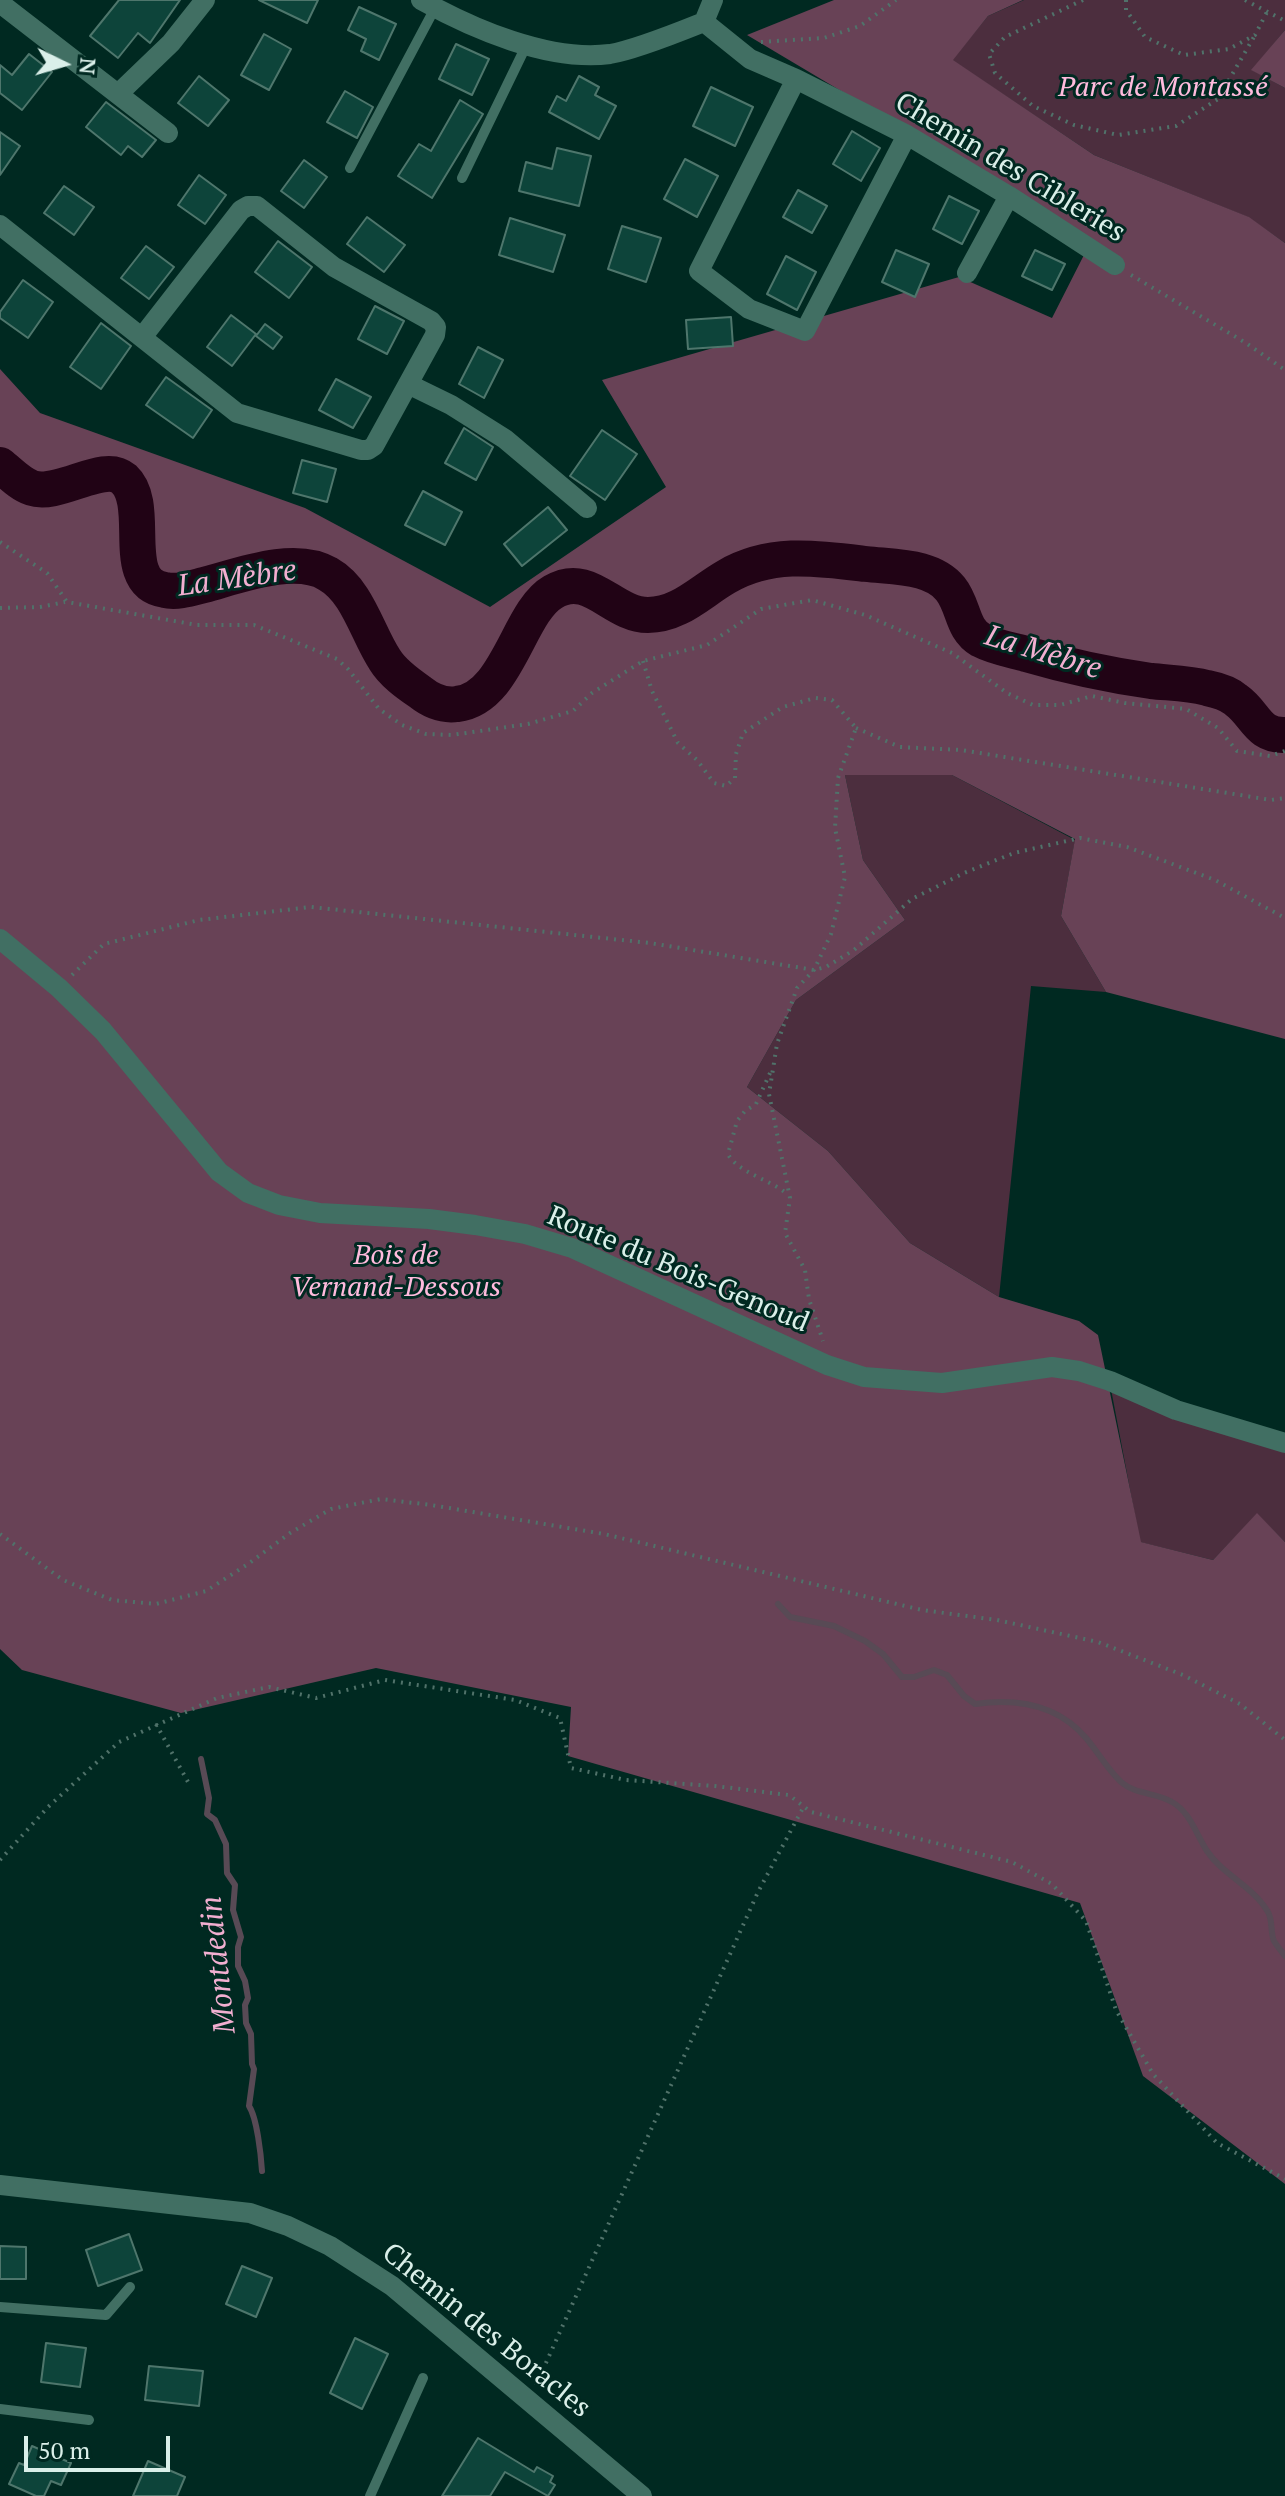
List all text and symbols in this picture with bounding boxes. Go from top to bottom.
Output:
north arrow [24,24,104,104]
text: N [73,57,104,76]
park label: Parc de Montassé [1058,71,1268,105]
street label: Chemin des Cibleries [889,86,1131,250]
water label: La Mèbre [175,553,299,605]
water label: La Mèbre [980,618,1106,688]
street label: Route du Bois-Genoud [542,1200,814,1340]
park label: Bois de Vernand-Dessous [291,1239,501,1305]
water label: Montdedin [194,1894,244,2036]
street label: Chemin des Boracles [375,2237,597,2425]
scale bar [28,2420,174,2470]
text: 50 m [38,2434,90,2466]

